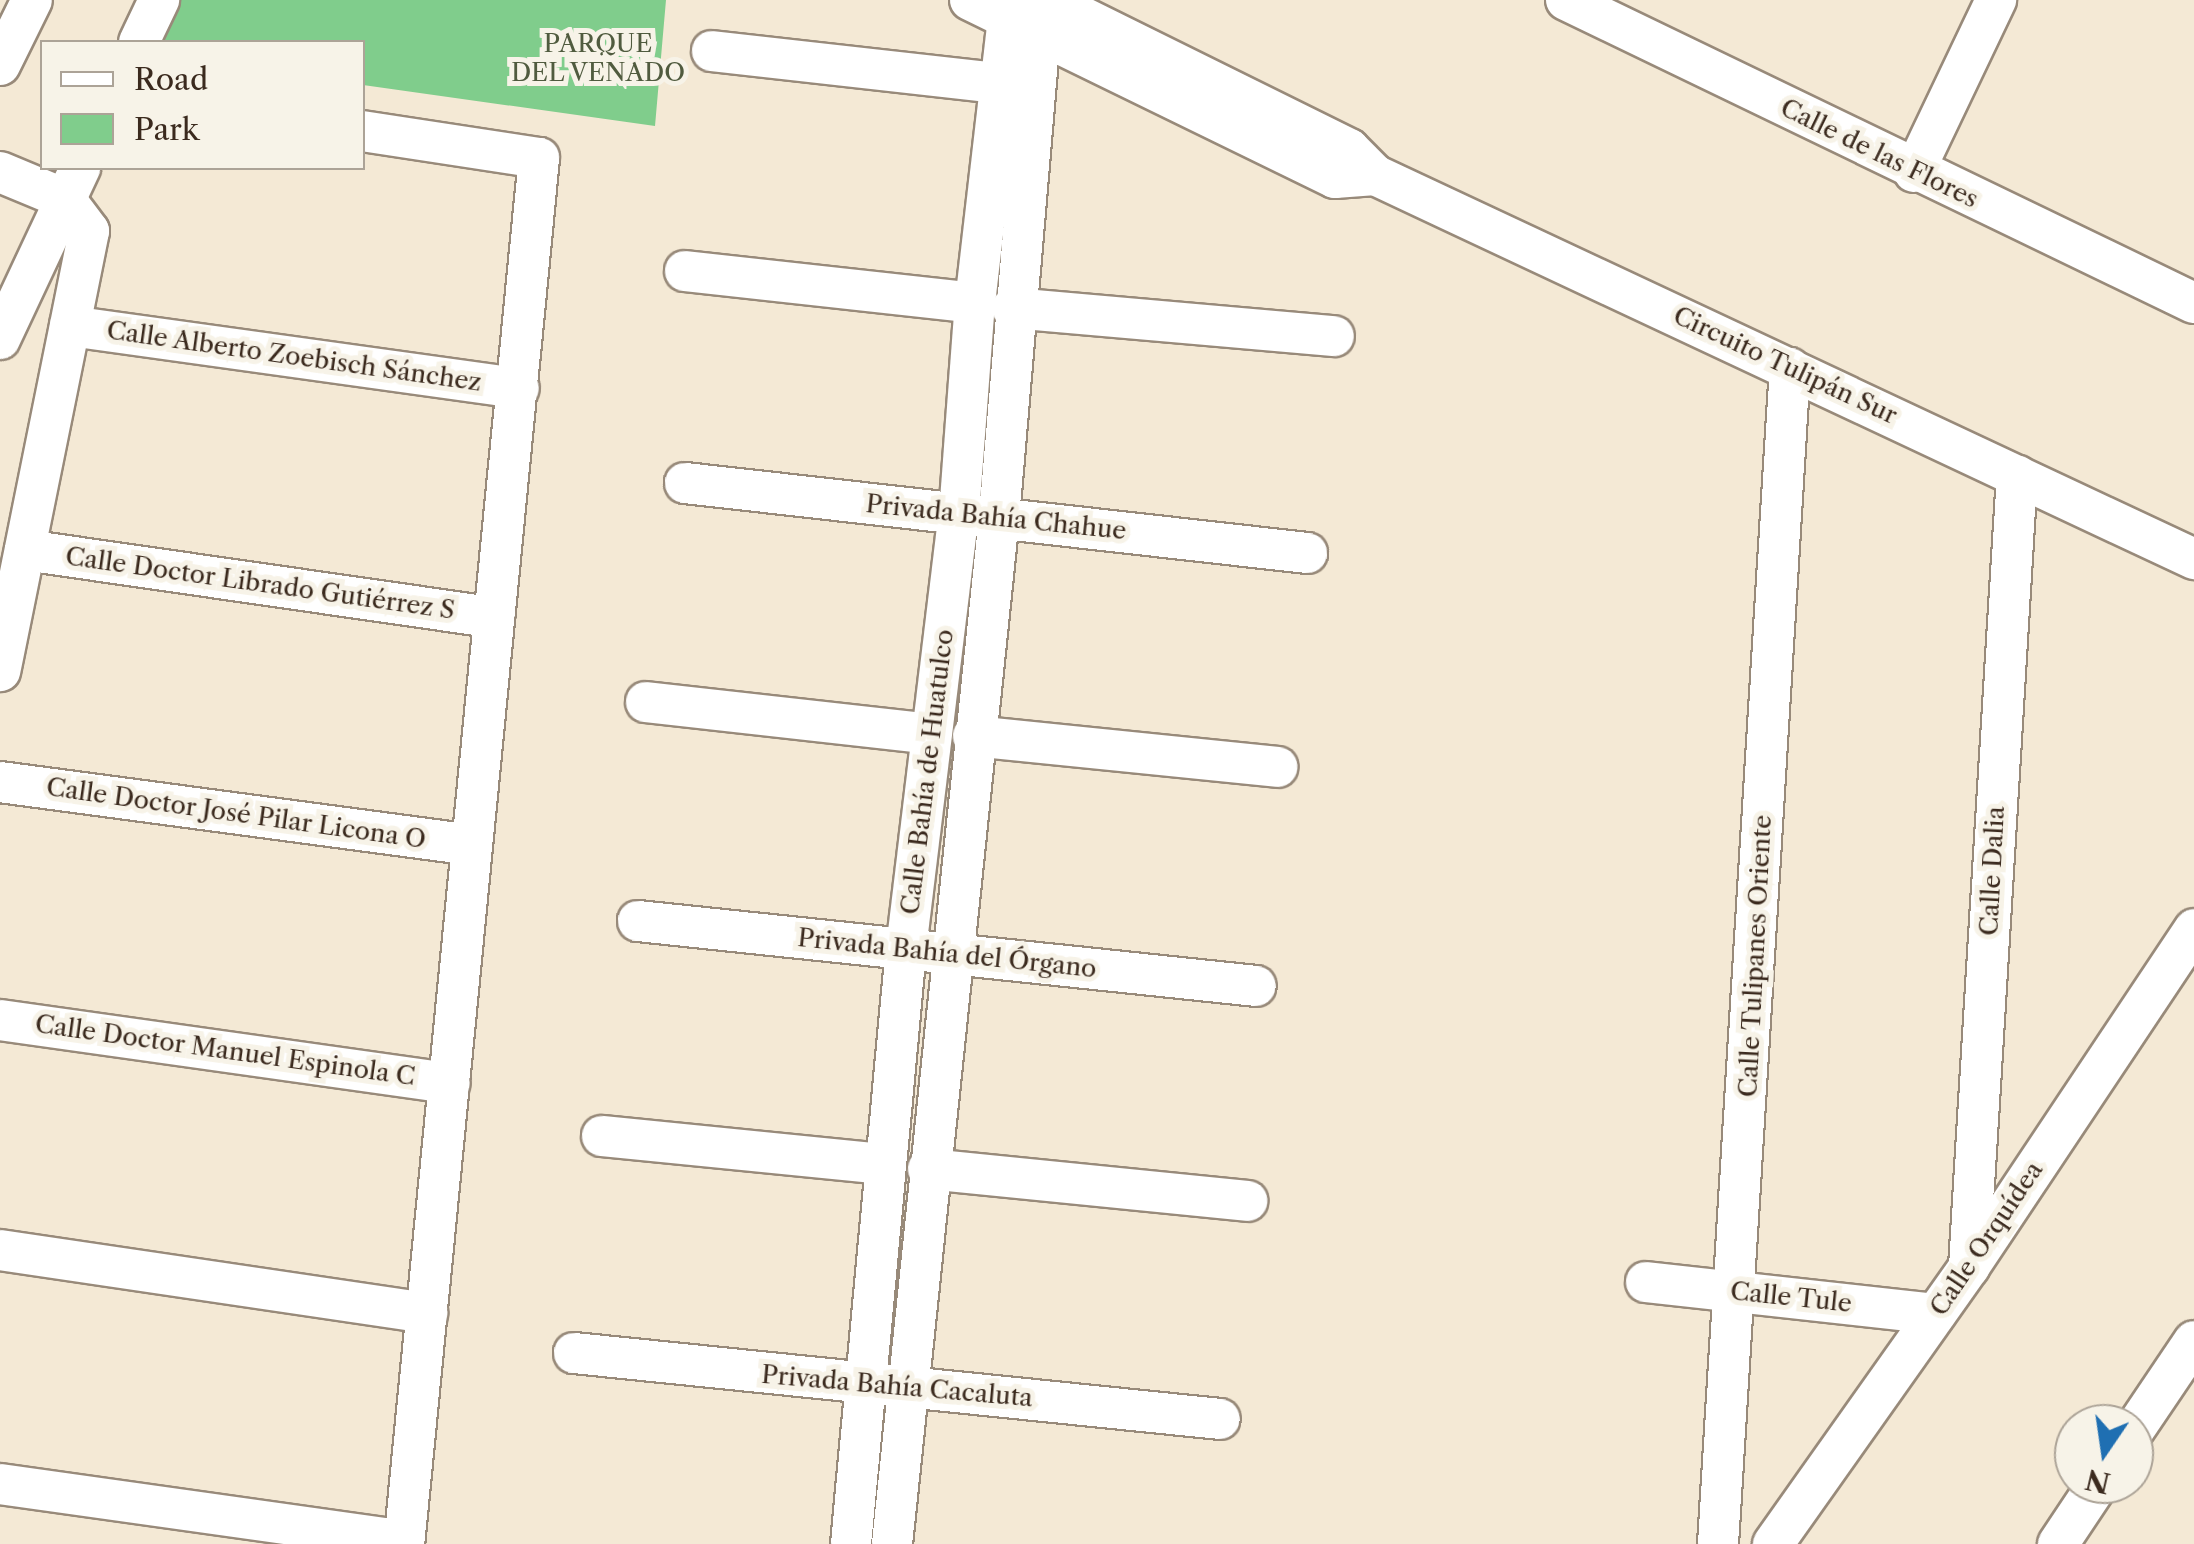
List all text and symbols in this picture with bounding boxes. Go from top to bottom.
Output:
park label: PARQUE DEL VENADO [510,30,686,89]
legend [40,40,365,170]
text: Road [134,61,208,98]
street label: Calle de las Flores [1775,93,1983,215]
text: Park [134,111,199,148]
street label: Circuito Tulipán Sur [1668,301,1902,431]
street label: Calle Alberto Zoebisch Sánchez [104,316,484,398]
street label: Privada Bahía Chahue [864,489,1128,547]
street label: Calle Doctor Librado Gutiérrez S [63,542,457,626]
street label: Calle Bahía de Huatulco [896,628,960,916]
street label: Calle Doctor José Pilar Licona O [44,772,428,856]
street label: Calle Dalia [1975,805,2011,937]
street label: Calle Tulipanes Oriente [1734,814,1778,1098]
street label: Privada Bahía del Órgano [796,923,1098,985]
street label: Calle Doctor Manuel Espinola C [33,1009,417,1093]
street label: Calle Orquídea [1924,1156,2050,1322]
street label: Calle Tule [1728,1277,1854,1319]
street label: Privada Bahía Cacaluta [760,1360,1034,1414]
north arrow [2054,1404,2154,1504]
text: N [2082,1462,2113,1501]

